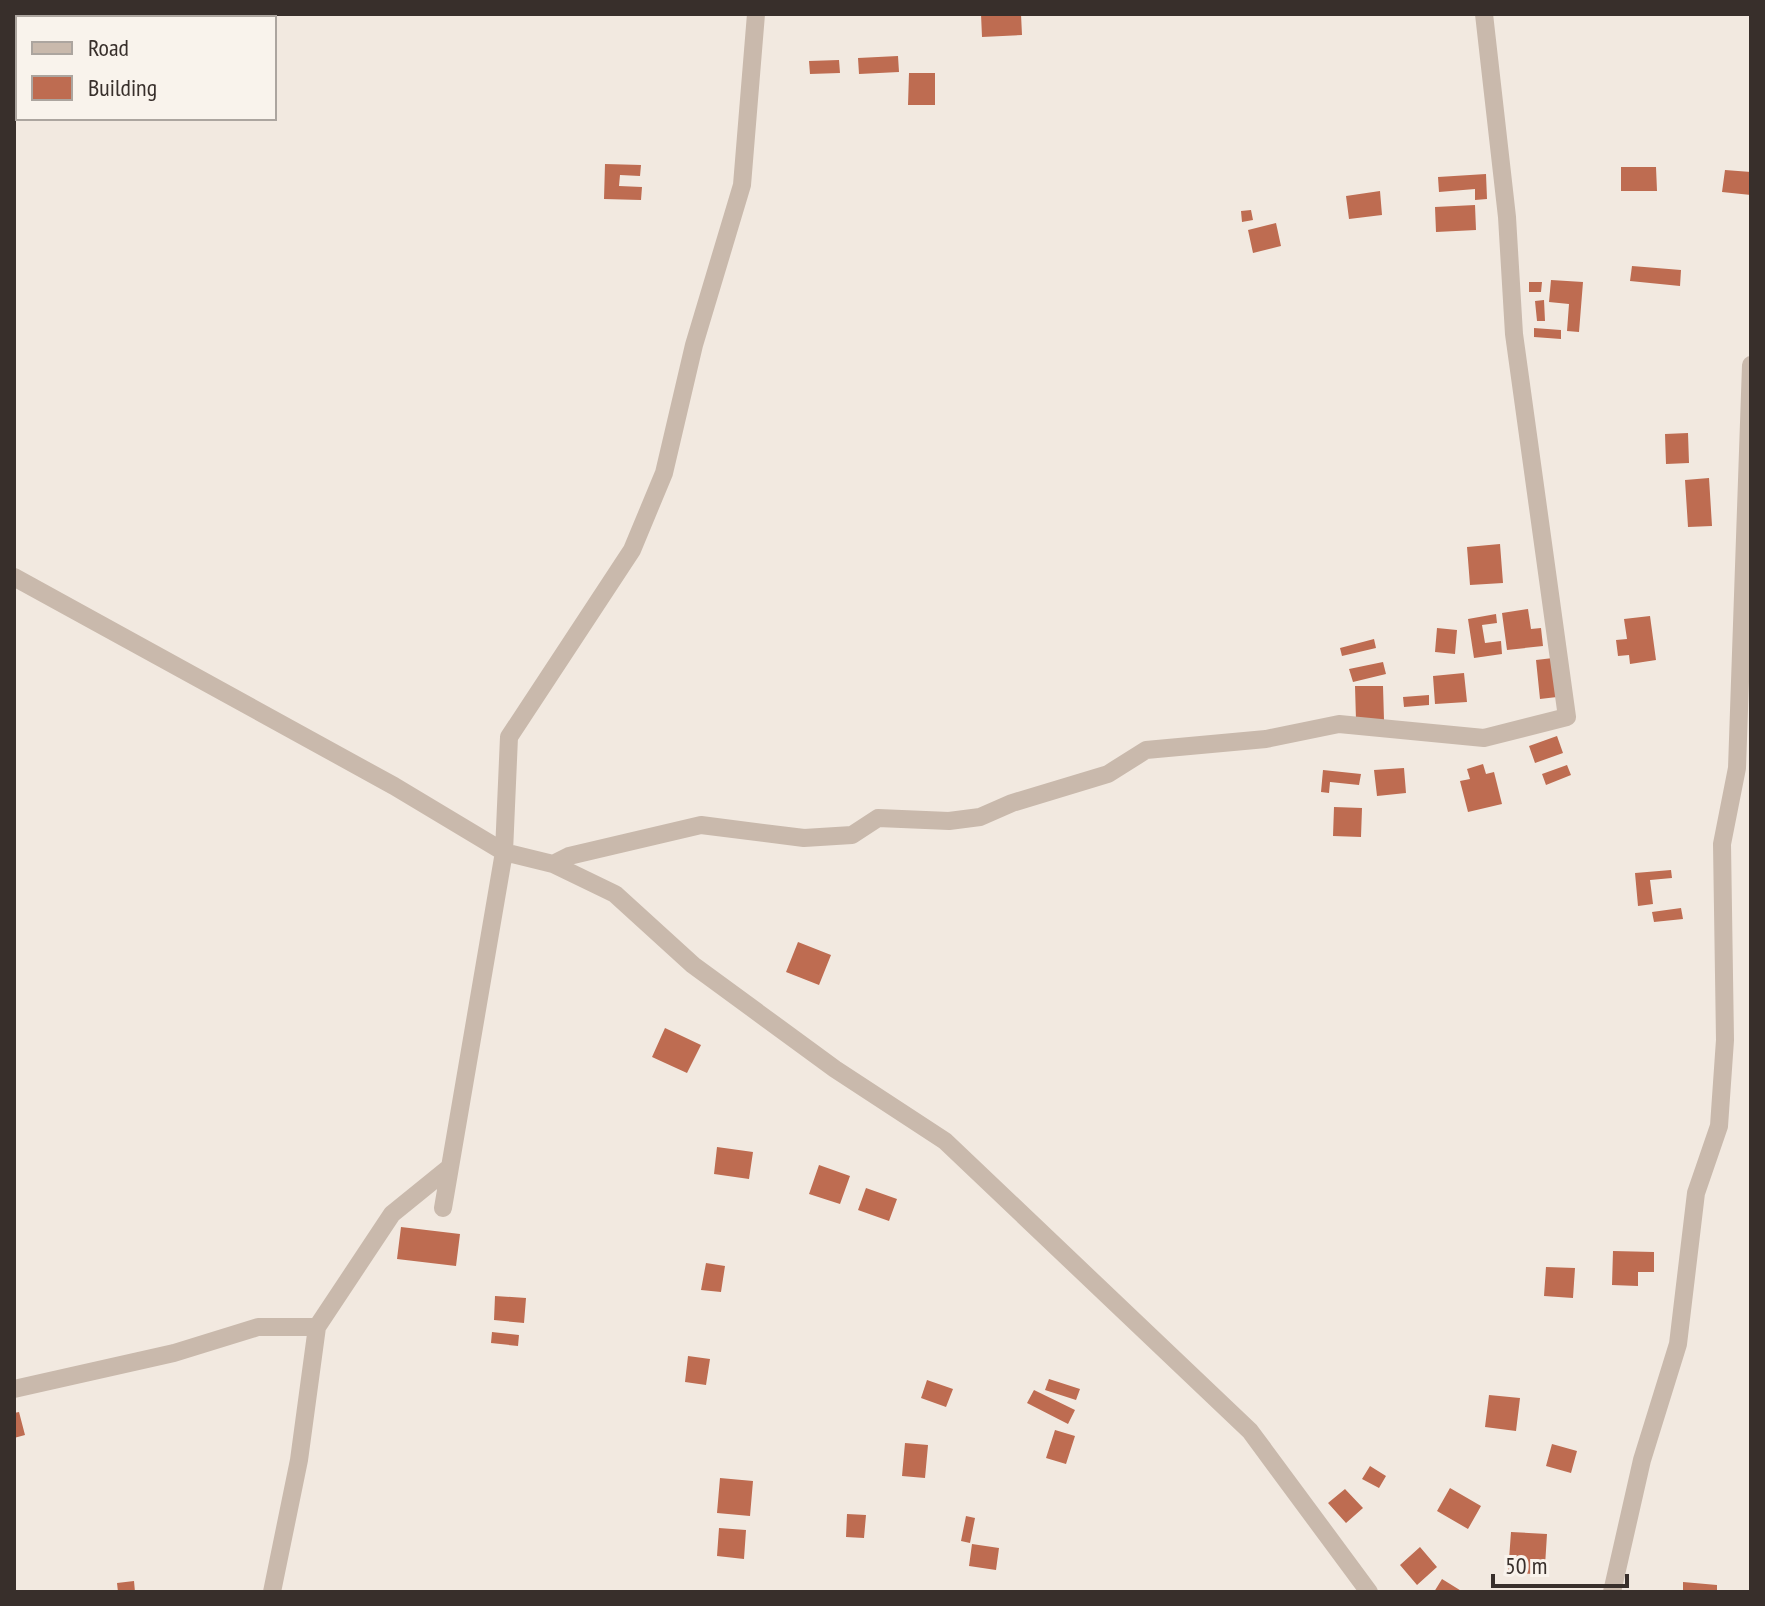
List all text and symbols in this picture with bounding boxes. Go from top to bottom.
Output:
legend [16,16,276,120]
text: Road [88,32,129,63]
text: Building [88,72,157,103]
scale bar [1493,1538,1627,1588]
text: 50 m [1505,1550,1547,1581]

